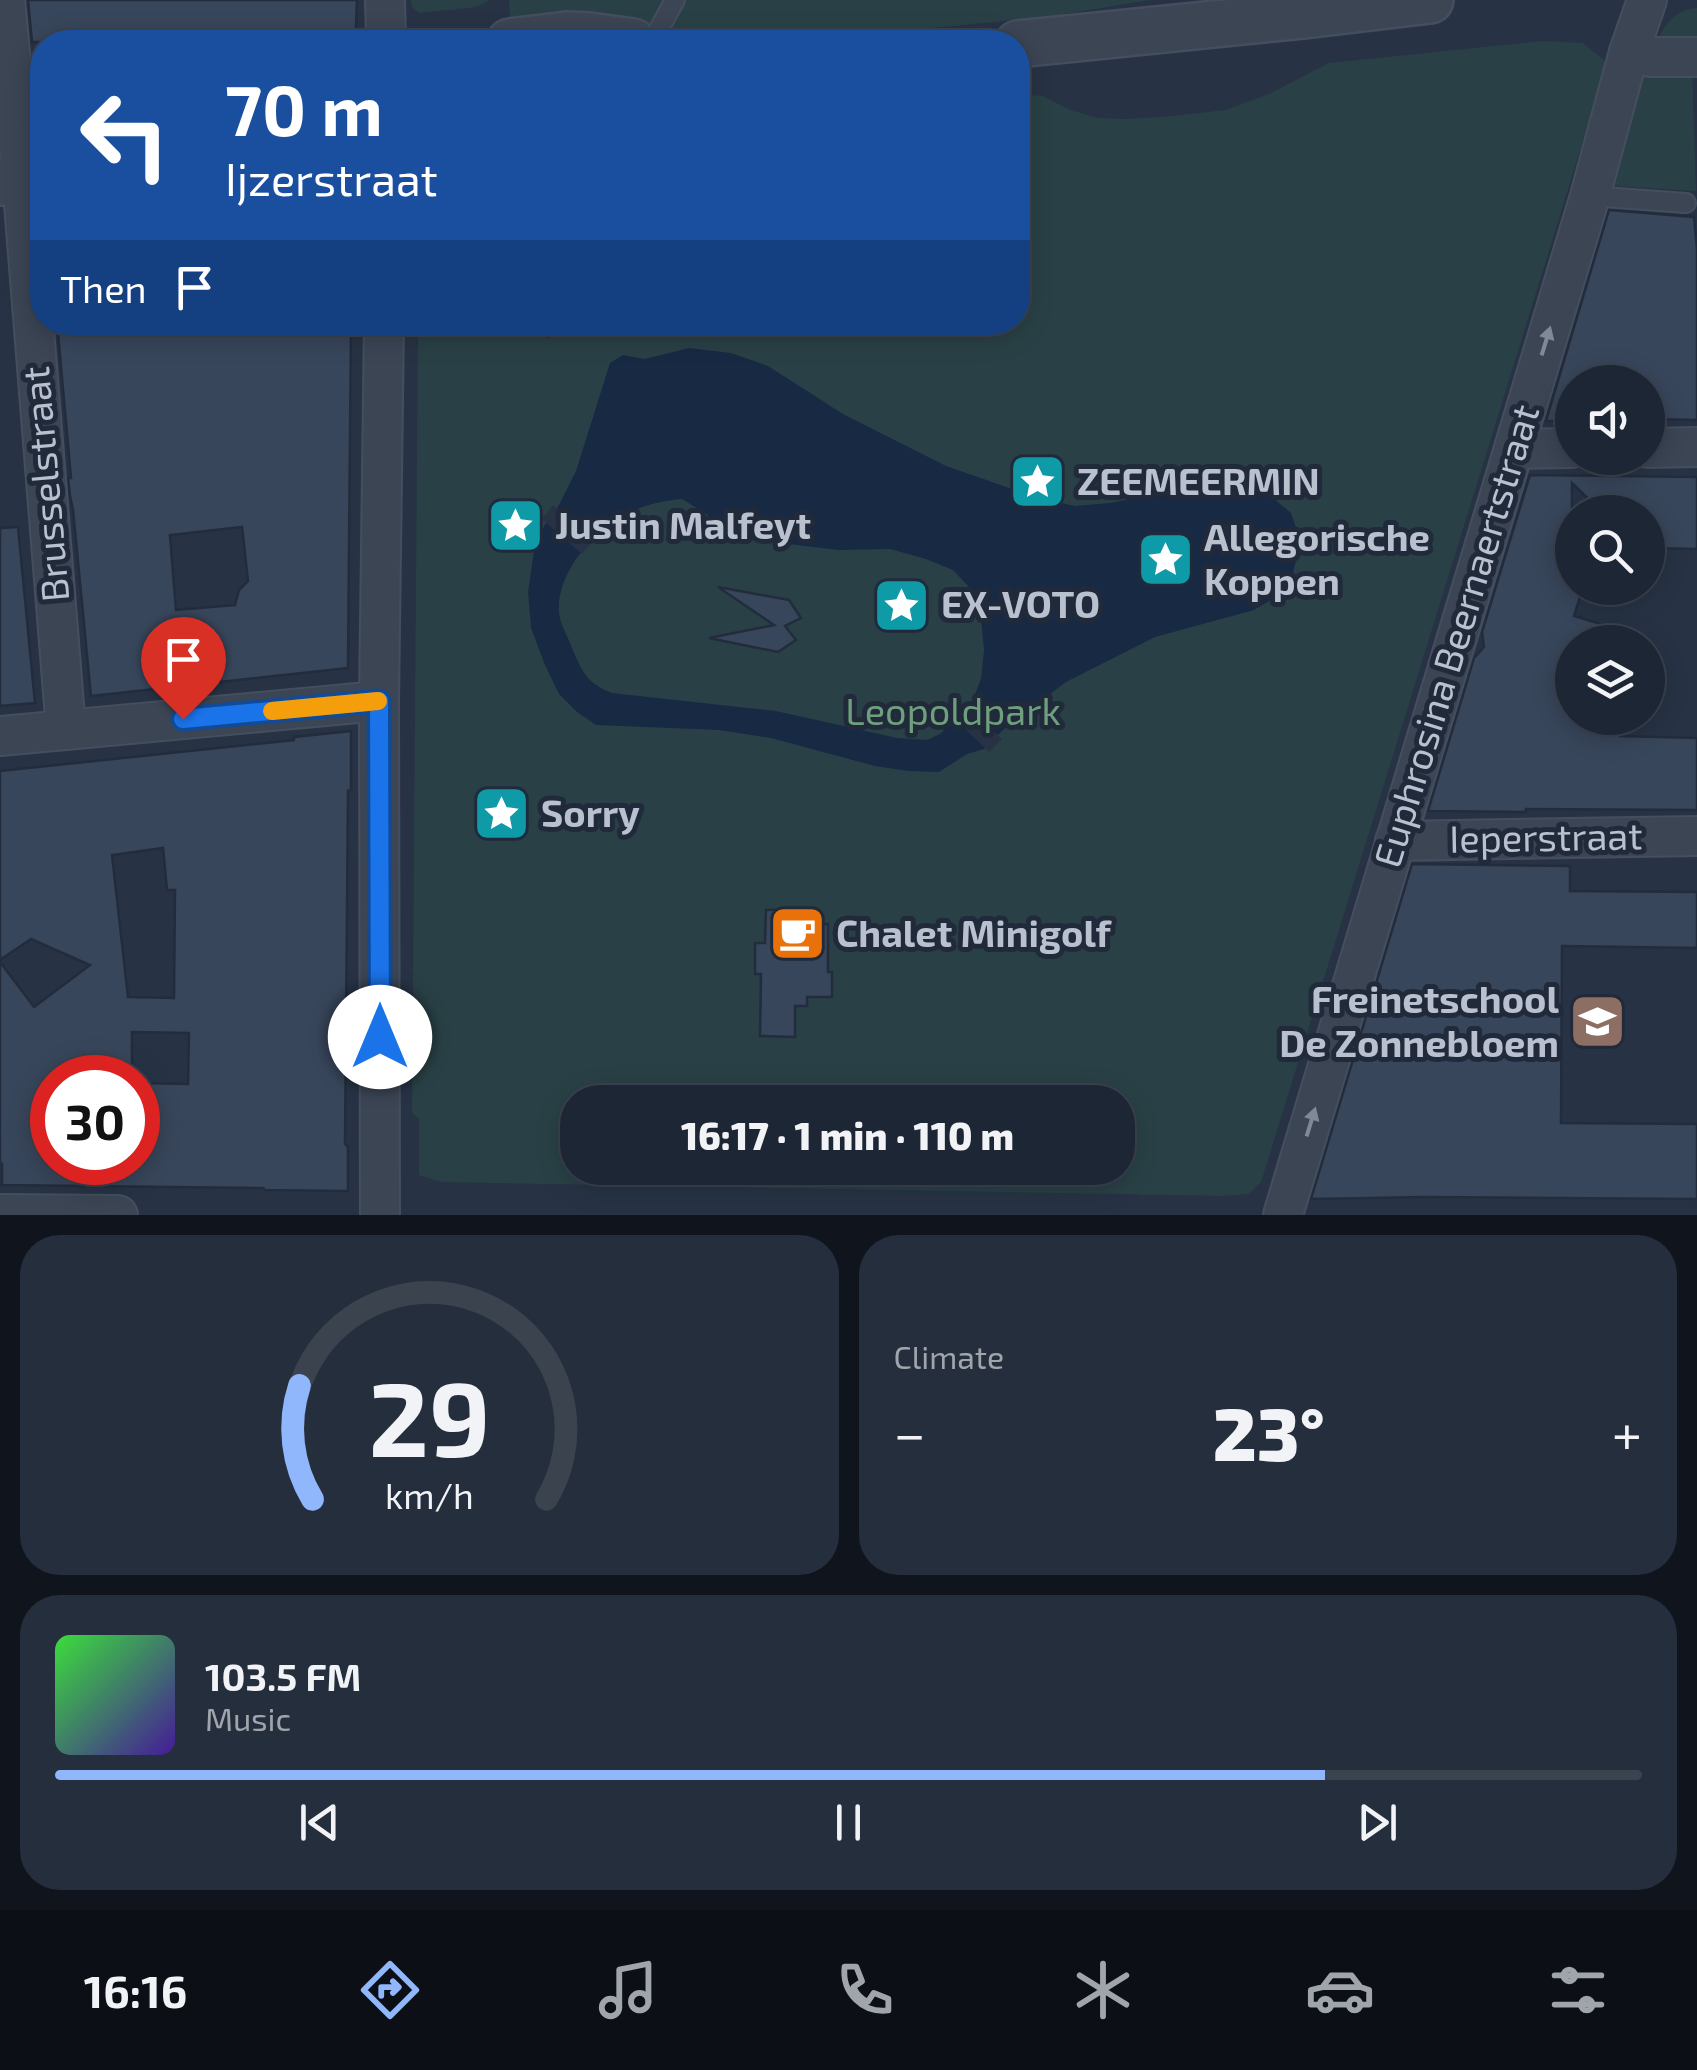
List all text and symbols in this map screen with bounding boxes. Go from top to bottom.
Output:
text: 70 m [225,66,383,150]
icon: left [60,70,190,200]
text: Ijzerstraat [225,151,438,205]
icon: arrive [167,260,222,315]
text: Then [60,265,147,311]
one-way arrow [1539,326,1554,356]
street label: Brusselstraat [11,365,77,604]
map controls [1555,365,1665,735]
button: sound [1555,365,1665,475]
street label: Euphrosina Beernaertstraat [1363,398,1547,872]
place icon: ZEEMEERMIN [1008,452,1068,512]
place label: ZEEMEERMIN [1077,457,1320,503]
button: search [1555,495,1665,605]
place icon: Justin Malfeyt [486,496,546,556]
place label: Justin Malfeyt [555,501,811,547]
place label: Allegorische Koppen [1204,513,1430,603]
place icon: Allegorische Koppen [1135,530,1195,590]
place icon: EX-VOTO [872,575,932,635]
place label: EX-VOTO [941,580,1100,626]
pin [141,617,226,720]
button: layers [1555,625,1665,735]
icon: arrive [156,632,211,687]
park label: Leopoldpark [845,687,1061,733]
place icon: Sorry [472,784,532,844]
place label: Sorry [541,789,640,835]
street label: Ieperstraat [1449,811,1643,861]
cafe icon: Chalet Minigolf [767,904,827,964]
place label: Chalet Minigolf [836,909,1113,955]
place label: Freinetschool De Zonnebloem [1279,975,1560,1065]
position arrow [328,985,432,1089]
school or university icon: Freinetschool De Zonnebloem [1568,992,1628,1052]
speed limit sign: 30 [30,1055,160,1185]
one-way arrow [1304,1106,1319,1136]
text: 16:17 · 1 min · 110 m [681,1112,1014,1158]
text: Climate [894,1337,1004,1375]
text: 29 [368,1353,490,1478]
text: 23° [1213,1386,1325,1476]
text: − [894,1399,926,1465]
text: + [1612,1399,1642,1465]
text: km/h [385,1473,474,1516]
text: 103.5 FM [205,1653,361,1699]
text: Music [205,1699,291,1737]
icon: previous [292,1795,347,1850]
icon: pause [821,1795,876,1850]
icon: next [1350,1795,1405,1850]
icon: directions [355,1955,425,2025]
icon: music [593,1955,663,2025]
icon: phone [830,1955,900,2025]
icon: climate [1068,1955,1138,2025]
icon: car [1305,1955,1375,2025]
icon: filters [1543,1955,1613,2025]
text: 16:16 [84,1963,187,2017]

